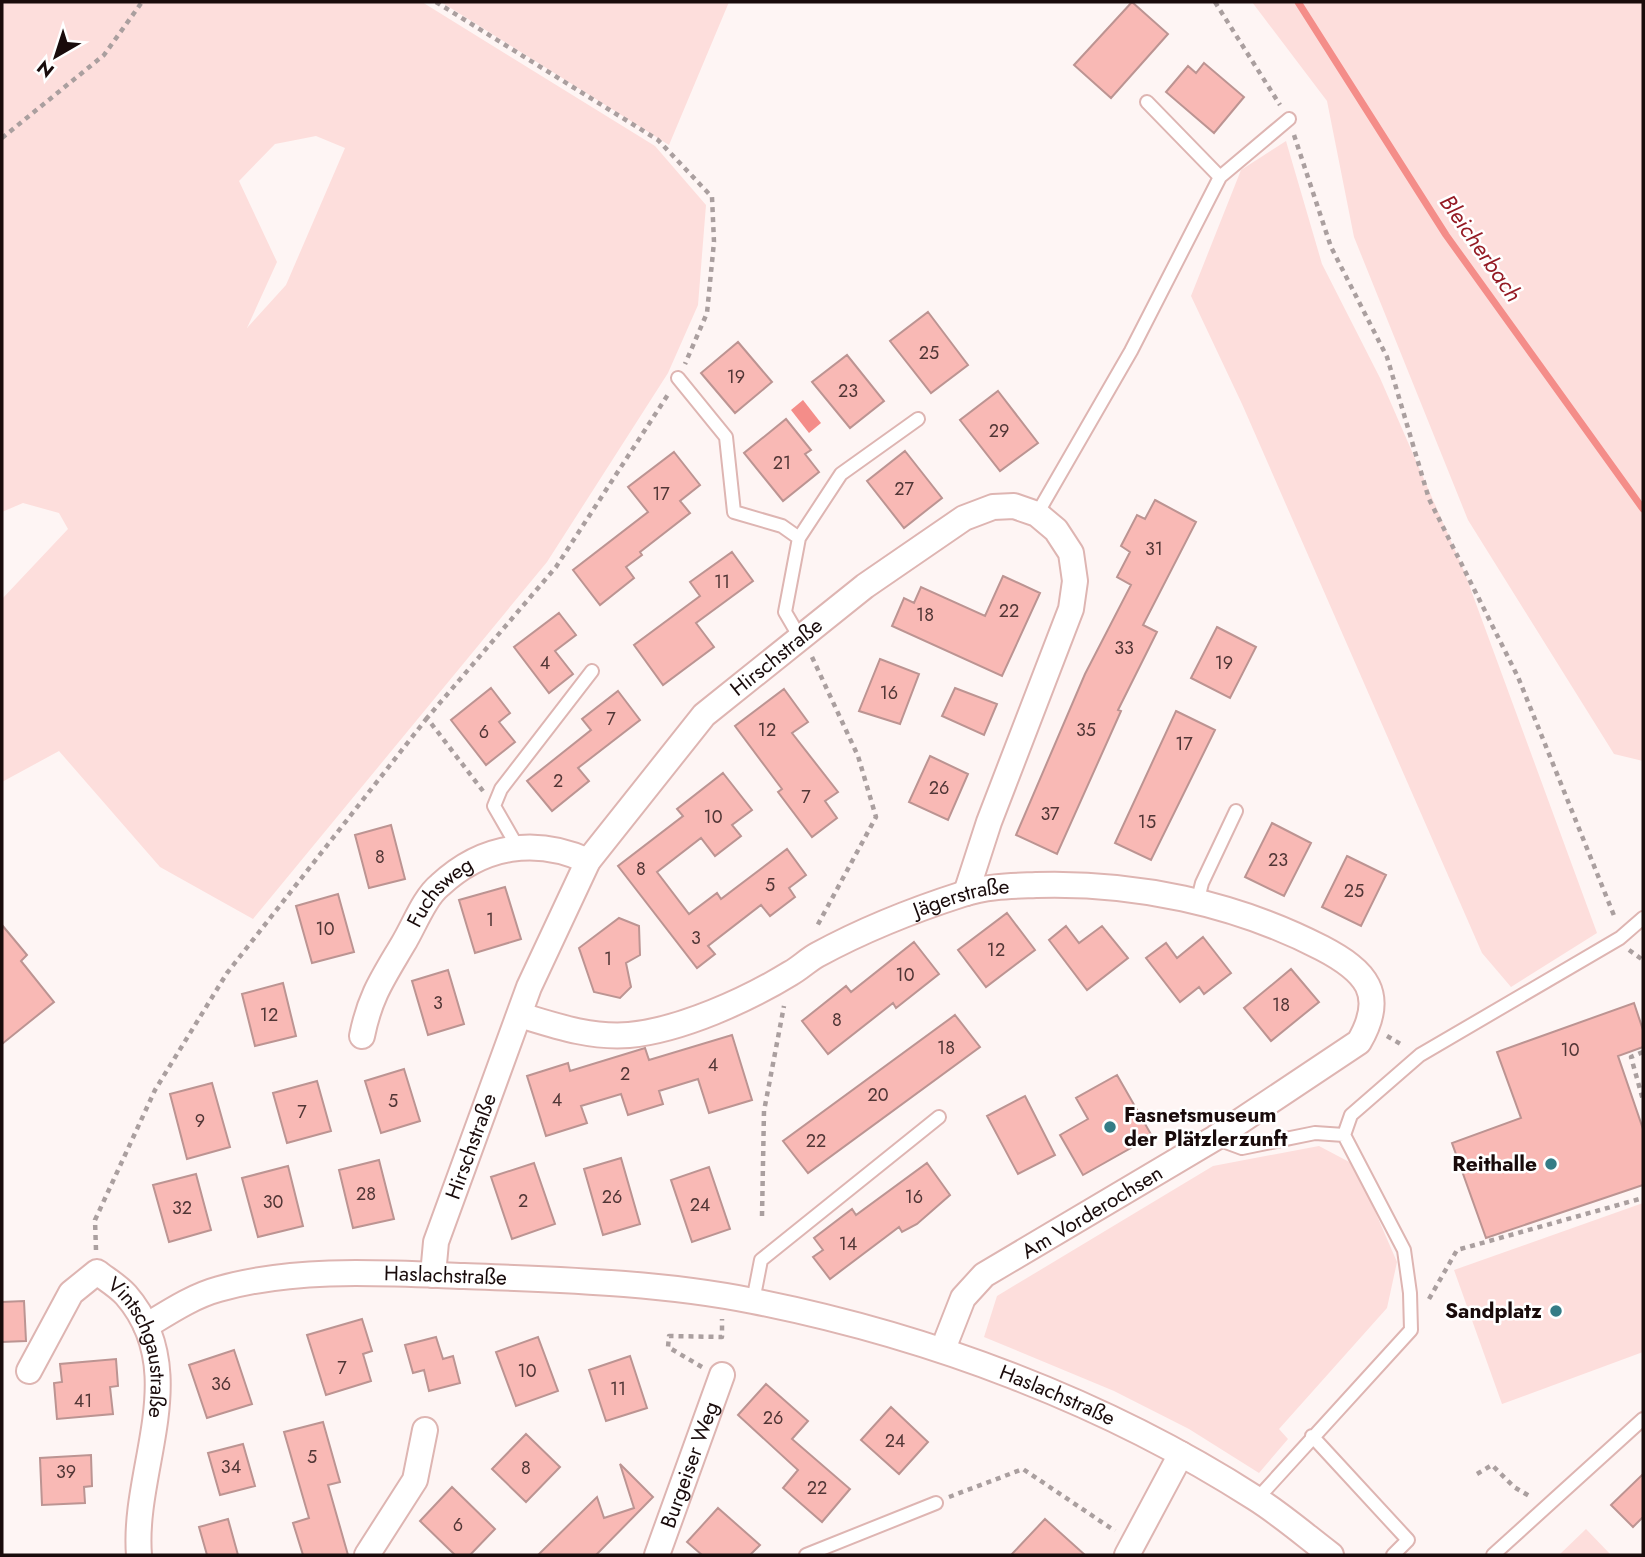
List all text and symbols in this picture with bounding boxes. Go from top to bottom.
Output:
north arrow [21,21,91,91]
text: N [31,54,60,84]
water label: Bleicherbach [1431,187,1531,309]
house number: 25 [919,340,939,366]
house number: 19 [727,364,745,390]
house number: 23 [838,378,858,404]
house number: 29 [989,418,1009,444]
house number: 21 [773,450,791,476]
house number: 27 [894,476,914,502]
house number: 17 [652,481,670,507]
house number: 31 [1145,536,1163,562]
house number: 11 [714,569,730,595]
house number: 22 [999,598,1019,624]
house number: 18 [916,602,934,628]
street label: Hirschstraße [724,611,829,703]
house number: 33 [1114,635,1134,661]
house number: 4 [540,650,550,676]
house number: 19 [1215,650,1233,676]
house number: 16 [880,680,898,706]
house number: 7 [606,706,616,732]
house number: 12 [758,717,776,743]
house number: 35 [1076,717,1096,743]
house number: 6 [479,719,489,745]
house number: 17 [1175,731,1193,757]
house number: 2 [553,768,563,794]
house number: 26 [929,775,949,801]
house number: 7 [801,784,811,810]
house number: 37 [1040,801,1060,827]
house number: 10 [704,804,723,830]
house number: 15 [1138,809,1156,835]
house number: 8 [375,844,385,870]
house number: 23 [1268,847,1288,873]
street label: Fuchsweg [400,850,479,932]
house number: 8 [636,856,646,882]
street label: Jägerstraße [906,871,1011,926]
house number: 5 [765,872,775,898]
house number: 25 [1344,878,1364,904]
house number: 1 [486,907,494,933]
house number: 10 [316,916,335,942]
house number: 3 [691,925,701,951]
house number: 12 [987,937,1005,963]
house number: 1 [604,946,612,972]
house number: 10 [896,962,915,988]
house number: 3 [433,990,443,1016]
house number: 18 [1272,992,1290,1018]
house number: 12 [260,1002,278,1028]
house number: 8 [832,1007,842,1033]
house number: 18 [937,1035,955,1061]
house number: 10 [1561,1037,1580,1063]
house number: 4 [708,1052,718,1078]
house number: 2 [620,1061,630,1087]
house number: 20 [867,1082,889,1108]
house number: 4 [552,1087,562,1113]
house number: 5 [388,1088,398,1114]
street label: Hirschstraße [438,1089,504,1203]
house number: 7 [297,1099,307,1125]
place label: Fasnetsmuseum der Plätzlerzunft [1124,1100,1288,1154]
house number: 9 [195,1108,205,1134]
marker: Fasnetsmuseum der Plätzlerzunft [1102,1119,1118,1135]
house number: 22 [806,1128,826,1154]
place label: Reithalle [1452,1149,1537,1179]
marker: Reithalle [1543,1156,1559,1172]
street label: Am Vorderochsen [1016,1158,1168,1266]
house number: 28 [356,1181,376,1207]
house number: 26 [602,1184,622,1210]
house number: 16 [905,1184,923,1210]
house number: 2 [518,1188,528,1214]
house number: 30 [263,1189,284,1215]
house number: 24 [690,1192,710,1218]
house number: 32 [172,1195,192,1221]
house number: 14 [839,1231,857,1257]
street label: Haslachstraße [384,1258,508,1293]
street label: Vintschgaustraße [101,1270,173,1420]
place label: Sandplatz [1445,1296,1542,1326]
marker: Sandplatz [1548,1303,1564,1319]
house number: 7 [337,1355,347,1381]
street label: Haslachstraße [995,1357,1120,1433]
house number: 10 [518,1358,537,1384]
house number: 36 [211,1371,231,1397]
house number: 11 [610,1376,626,1402]
house number: 41 [74,1388,92,1414]
street label: Burgeiser Weg [653,1397,726,1532]
house number: 26 [763,1405,783,1431]
house number: 24 [885,1428,905,1454]
house number: 5 [307,1444,317,1470]
house number: 34 [221,1454,241,1480]
house number: 8 [521,1455,531,1481]
house number: 39 [56,1459,76,1485]
house number: 22 [807,1475,827,1501]
house number: 6 [453,1512,463,1538]

